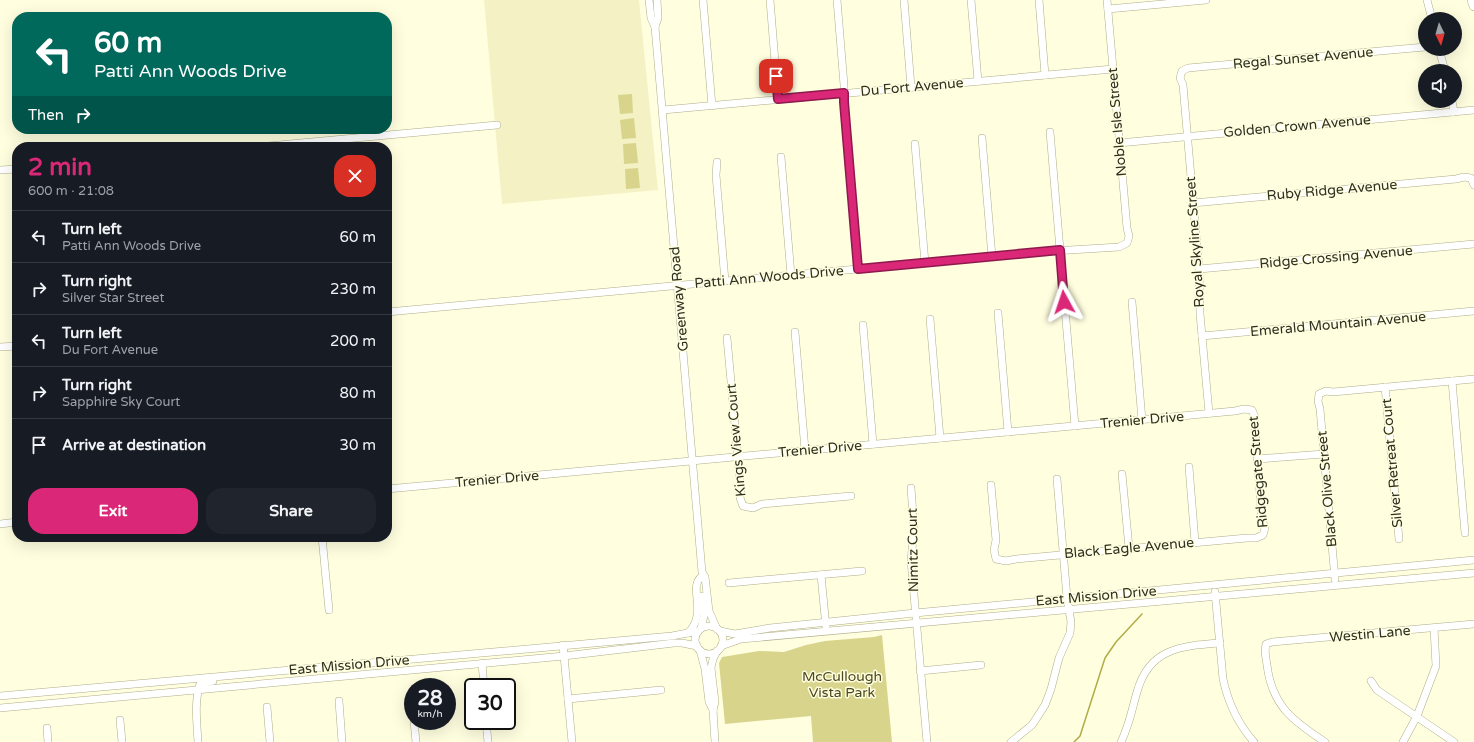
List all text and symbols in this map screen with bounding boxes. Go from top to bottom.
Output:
north arrow [1418,12,1462,56]
map controls [1418,12,1462,108]
text: 60 m [94,26,162,60]
icon: left [28,28,80,80]
street label: Regal Sunset Avenue [1232,43,1374,73]
pin [759,59,793,93]
text: Patti Ann Woods Drive [94,60,287,82]
button: sound [1418,64,1462,108]
icon: arrive [765,65,787,87]
street label: Noble Isle Street [1104,66,1130,177]
street label: Du Fort Avenue [860,74,964,100]
icon: right [72,104,94,126]
text: Then [28,106,64,124]
street label: Golden Crown Avenue [1223,111,1372,141]
text: 2 min [28,153,92,182]
button: close [334,155,376,197]
street label: Royal Skyline Street [1182,175,1208,308]
street label: Ruby Ridge Avenue [1266,176,1398,204]
text: 600 m · 21:08 [28,183,114,199]
text: Turn left [62,220,122,238]
icon: left [28,226,50,248]
text: 60 m [339,228,376,246]
text: Patti Ann Woods Drive [62,238,201,254]
street label: Ridge Crossing Avenue [1259,242,1414,272]
street label: Greenway Road [666,246,692,352]
street label: Patti Ann Woods Drive [694,262,844,292]
text: Turn right [62,272,132,290]
icon: right [28,278,50,300]
text: 230 m [330,280,376,298]
position arrow [1043,281,1085,323]
text: Silver Star Street [62,290,164,306]
street label: Emerald Mountain Avenue [1249,308,1427,340]
text: Turn left [62,324,122,342]
icon: left [28,330,50,352]
text: 200 m [330,332,376,350]
text: Du Fort Avenue [62,342,158,358]
text: Turn right [62,376,132,394]
icon: right [28,382,50,404]
street label: Kings View Court [723,382,749,497]
text: 80 m [339,384,376,402]
text: Sapphire Sky Court [62,394,180,410]
street label: Silver Retreat Court [1378,397,1406,528]
street label: Trenier Drive [1099,408,1185,432]
street label: Ridgegate Street [1245,415,1271,529]
street label: Black Olive Street [1313,429,1341,548]
icon: arrive [28,434,50,456]
text: Arrive at destination [62,436,206,454]
text: 30 m [339,436,376,454]
street label: Trenier Drive [777,437,863,461]
street label: Trenier Drive [454,467,540,491]
button: Exit [28,488,198,534]
button: Share [206,488,376,534]
street label: Nimitz Court [904,507,922,592]
street label: Black Eagle Avenue [1063,534,1195,562]
street label: East Mission Drive [1035,582,1157,610]
street label: Westin Lane [1329,622,1411,646]
street label: East Mission Drive [288,651,410,679]
park label: McCullough Vista Park [802,668,882,701]
speed limit sign: 30 [464,678,516,730]
text: 28 [417,687,443,711]
text: km/h [417,708,443,720]

